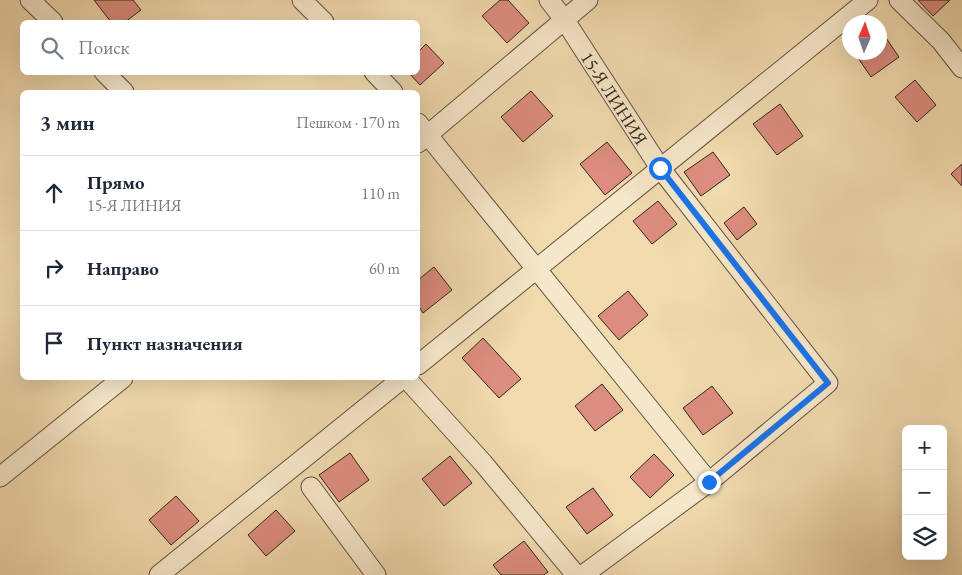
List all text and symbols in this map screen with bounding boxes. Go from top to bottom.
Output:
north arrow [842,15,887,60]
search box [20,20,420,75]
icon: search [38,34,66,62]
text: Поиск [78,35,130,60]
street label: 15-Я ЛИНИЯ [576,47,653,149]
text: 3 мин [40,109,95,136]
text: Пешком · 170 m [296,112,400,133]
route start [649,157,672,180]
text: Прямо [87,170,145,195]
icon: ahead [40,179,68,207]
text: 110 m [361,183,400,204]
text: 15-Я ЛИНИЯ [87,195,181,216]
icon: right [40,254,68,282]
text: Направо [87,256,159,281]
text: 60 m [369,258,400,279]
icon: arrive [40,329,68,357]
text: Пункт назначения [87,331,243,356]
map controls [902,425,947,560]
button: + [902,425,947,470]
button: − [902,470,947,515]
route end [698,471,721,494]
button: layers [902,515,947,560]

